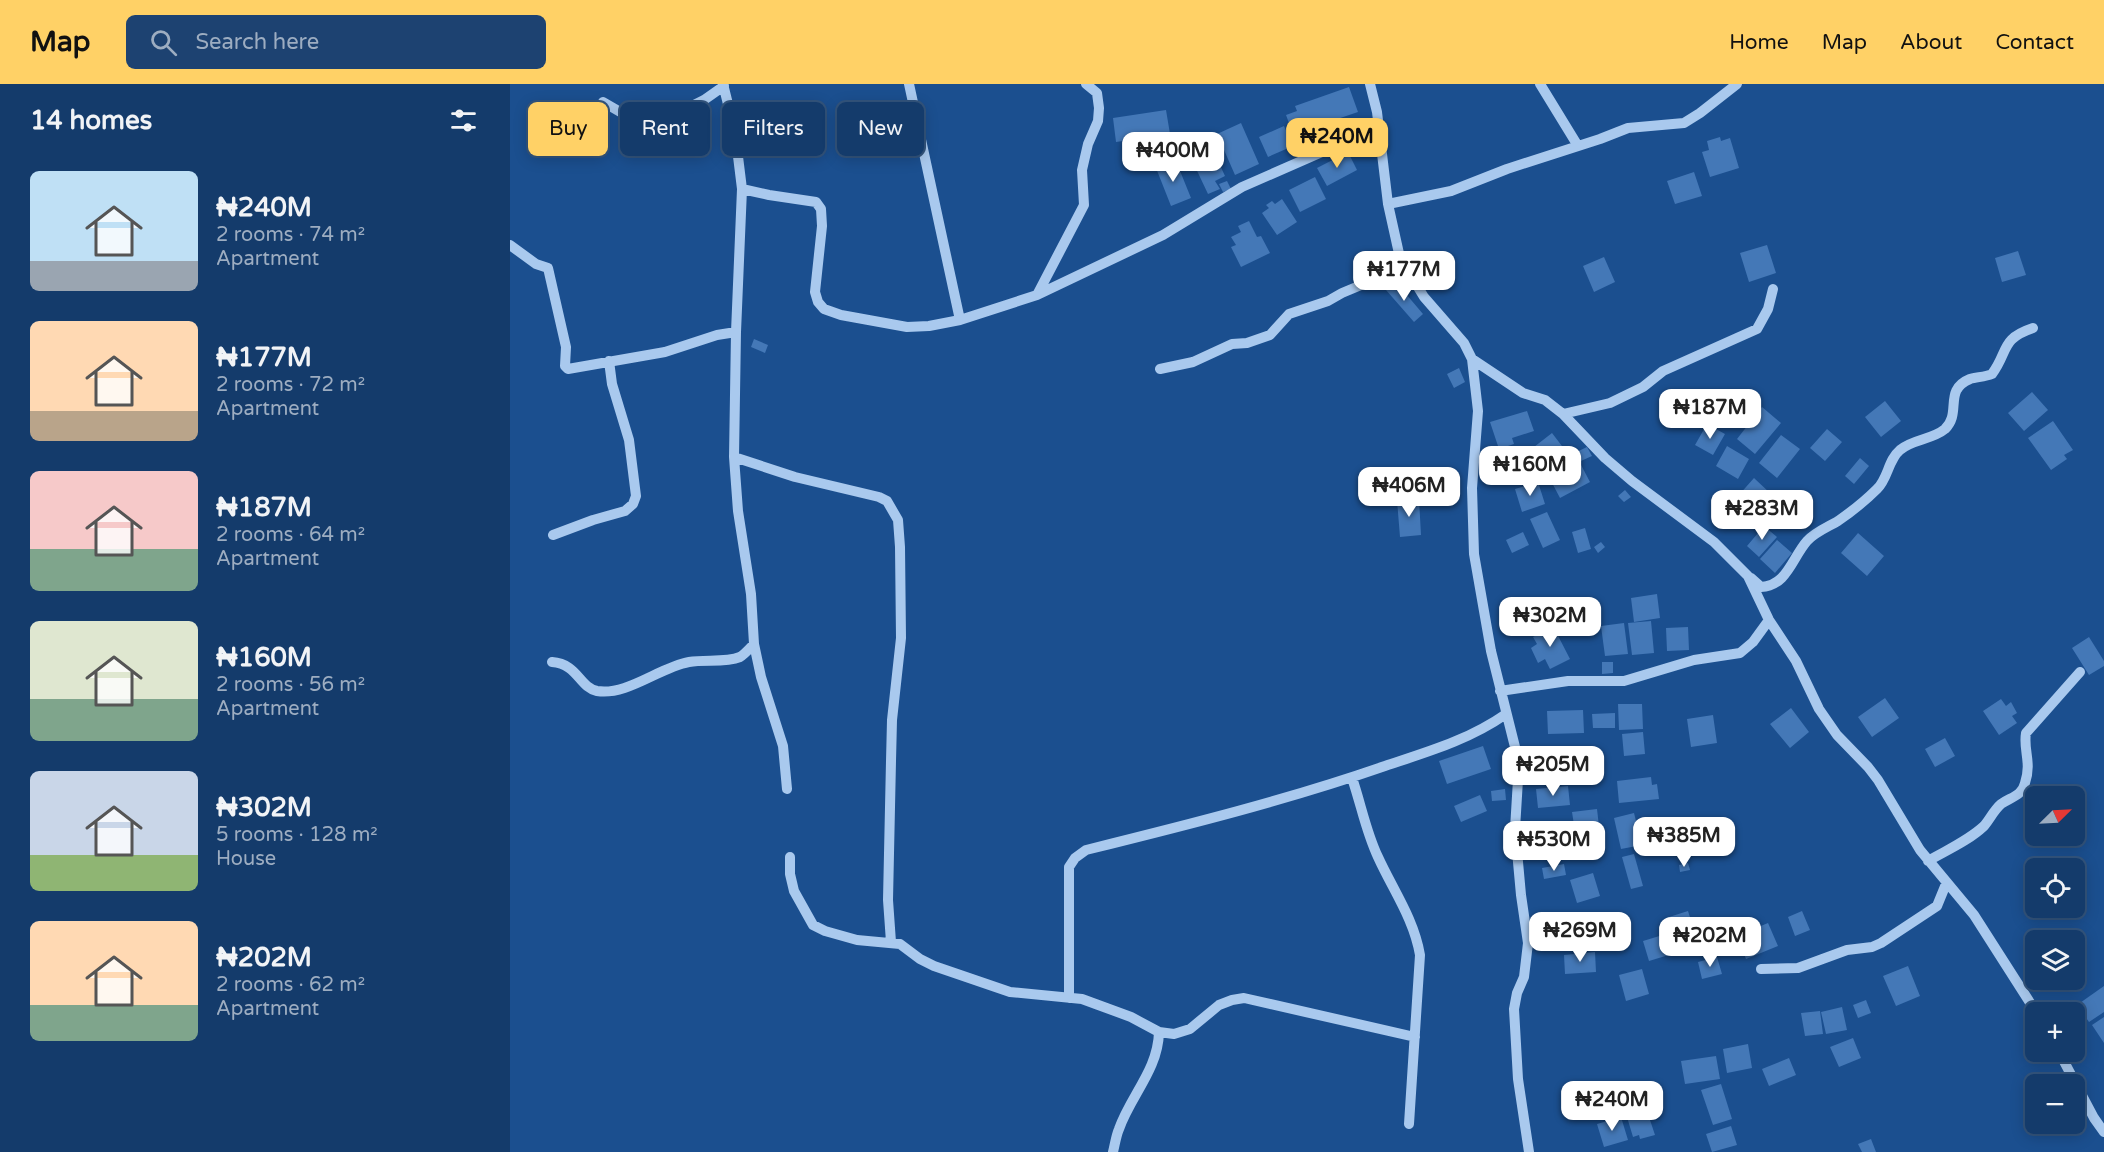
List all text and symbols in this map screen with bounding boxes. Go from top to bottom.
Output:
search box [126,15,546,69]
text: Map [30,25,90,59]
icon: search [147,26,180,59]
text: Search here [195,29,319,55]
text: Home [1729,30,1789,55]
text: Map [1822,30,1867,55]
text: About [1900,30,1962,55]
text: Contact [1995,30,2074,55]
chip: Buy [528,102,608,156]
chip: Rent [620,102,710,156]
chip: Filters [722,102,825,156]
chip: New [837,102,924,156]
icon: filters [447,104,480,137]
text: 14 homes [30,105,152,136]
pin: ₦240M [1295,118,1379,169]
text: ₦240M [1300,125,1374,149]
pin: ₦400M [1131,132,1215,183]
text: ₦400M [1136,139,1210,163]
text: ₦240M [216,192,312,223]
icon: home [78,195,150,267]
text: 2 rooms · 74 m² [216,223,365,247]
text: Apartment [216,247,319,271]
pin: ₦177M [1362,251,1446,302]
text: ₦177M [1367,258,1441,282]
text: ₦177M [216,342,312,373]
icon: home [78,345,150,417]
text: 2 rooms · 72 m² [216,373,365,397]
pin: ₦187M [1668,389,1752,440]
text: ₦187M [1673,396,1747,420]
text: Apartment [216,397,319,421]
pin: ₦160M [1488,446,1572,497]
text: ₦160M [1493,453,1567,477]
pin: ₦406M [1367,467,1451,518]
text: ₦406M [1372,474,1446,498]
pin: ₦283M [1720,490,1804,541]
text: ₦187M [216,492,312,523]
icon: home [78,495,150,567]
text: ₦283M [1725,497,1799,521]
text: 2 rooms · 64 m² [216,523,365,547]
text: Apartment [216,547,319,571]
pin: ₦302M [1508,597,1592,648]
text: ₦302M [1513,604,1587,628]
text: ₦160M [216,642,312,673]
icon: home [78,645,150,717]
text: 2 rooms · 56 m² [216,673,365,697]
text: Apartment [216,697,319,721]
pin: ₦205M [1511,746,1595,797]
text: ₦205M [1516,753,1590,777]
north arrow [2025,786,2085,846]
map controls [2025,786,2085,1134]
text: ₦302M [216,792,312,823]
icon: home [78,795,150,867]
pin: ₦385M [1642,817,1726,868]
pin: ₦530M [1512,821,1596,872]
text: 5 rooms · 128 m² [216,823,378,847]
text: ₦385M [1647,824,1721,848]
text: ₦530M [1517,828,1591,852]
text: House [216,847,276,871]
button: locate [2025,858,2085,918]
pin: ₦269M [1538,912,1622,963]
pin: ₦202M [1668,917,1752,968]
text: ₦269M [1543,919,1617,943]
text: ₦202M [1673,924,1747,948]
button: layers [2025,930,2085,990]
text: ₦202M [216,942,312,973]
icon: home [78,945,150,1017]
text: 2 rooms · 62 m² [216,973,365,997]
text: Apartment [216,997,319,1021]
button: + [2025,1002,2085,1062]
button: − [2025,1074,2085,1134]
pin: ₦240M [1570,1081,1654,1132]
text: ₦240M [1575,1088,1649,1112]

